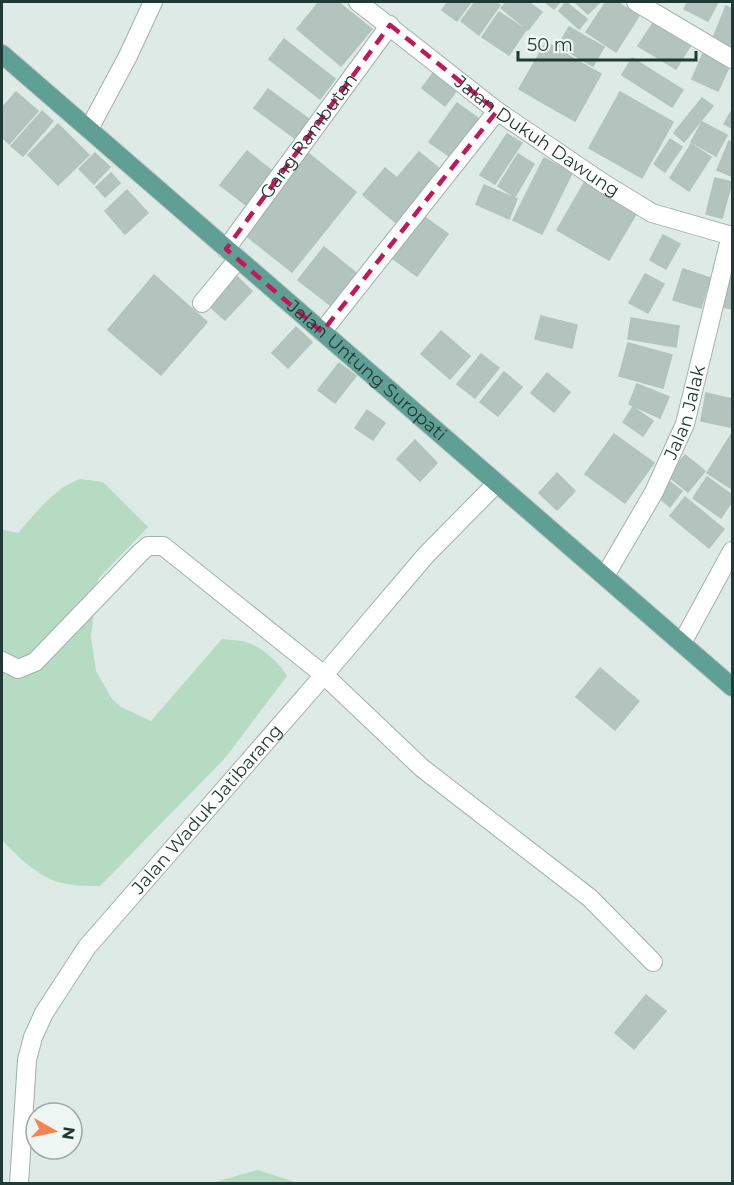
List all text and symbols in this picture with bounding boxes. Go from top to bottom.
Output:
scale bar [518,24,696,62]
text: 50 m [527,34,573,56]
street label: Gang Rambutan [255,69,362,203]
street label: Jalan Dukuh Dawung [449,70,624,201]
street label: Jalan Untung Suropati [282,295,451,445]
street label: Jalan Jalak [659,363,710,464]
street label: Jalan Waduk Jatibarang [127,720,287,899]
north arrow [24,1101,84,1161]
text: N [58,1125,79,1141]

